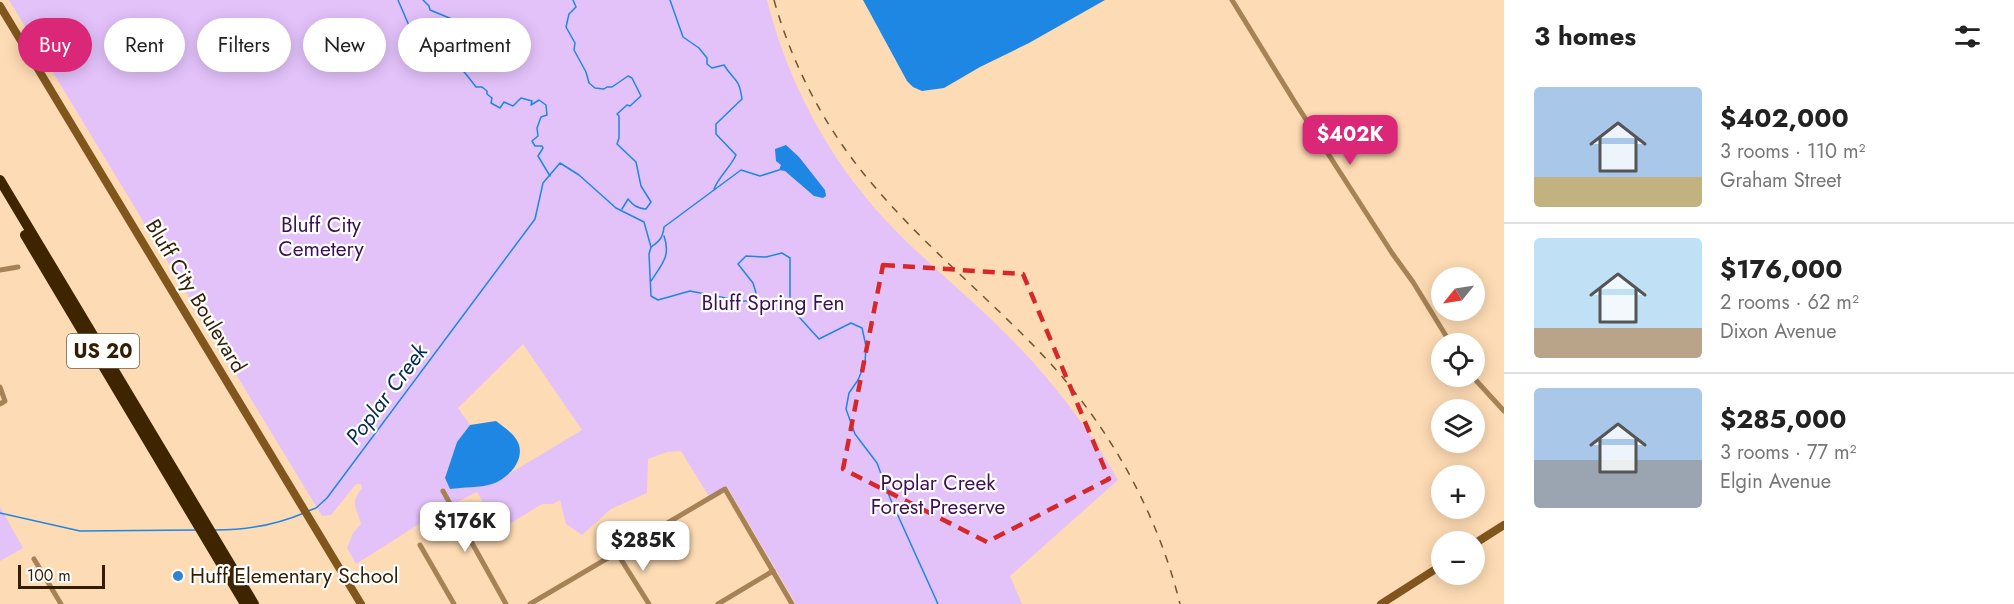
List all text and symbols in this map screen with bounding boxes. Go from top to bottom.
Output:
text: 3 homes [1534,17,1636,55]
chip: Buy [18,18,92,72]
chip: Rent [104,18,185,72]
chip: Filters [197,18,291,72]
chip: New [303,18,386,72]
chip: Apartment [398,18,531,72]
icon: filters [1951,20,1984,53]
text: $402,000 [1720,99,1849,137]
icon: home [1582,111,1654,183]
pin: $402K [1308,115,1392,166]
text: $402K [1317,120,1383,149]
text: 3 rooms · 110 m² [1720,137,1866,166]
text: Graham Street [1720,166,1841,195]
park label: Bluff City Cemetery [278,210,364,264]
street label: Bluff City Boulevard [138,214,254,378]
text: $176,000 [1720,250,1843,288]
icon: home [1582,262,1654,334]
north arrow [1431,267,1485,321]
map controls [1431,267,1485,585]
park label: Bluff Spring Fen [701,288,845,318]
text: 2 rooms · 62 m² [1720,288,1859,317]
text: Dixon Avenue [1720,317,1837,346]
button: locate [1431,333,1485,387]
road number: US 20 [67,334,139,368]
water label: Poplar Creek [337,336,436,451]
button: layers [1431,399,1485,453]
text: $285,000 [1720,400,1846,438]
icon: home [1582,412,1654,484]
text: 3 rooms · 77 m² [1720,438,1857,467]
button: + [1431,465,1485,519]
text: Elgin Avenue [1720,467,1831,496]
park label: Poplar Creek Forest Preserve [871,468,1005,522]
pin: $176K [423,502,507,553]
text: $176K [434,507,496,536]
pin: $285K [601,521,685,572]
text: $285K [611,526,675,555]
button: − [1431,531,1485,585]
place label: Huff Elementary School [190,561,399,591]
scale bar [18,562,105,590]
text: 100 m [27,564,71,587]
marker: Huff Elementary School [171,569,185,583]

